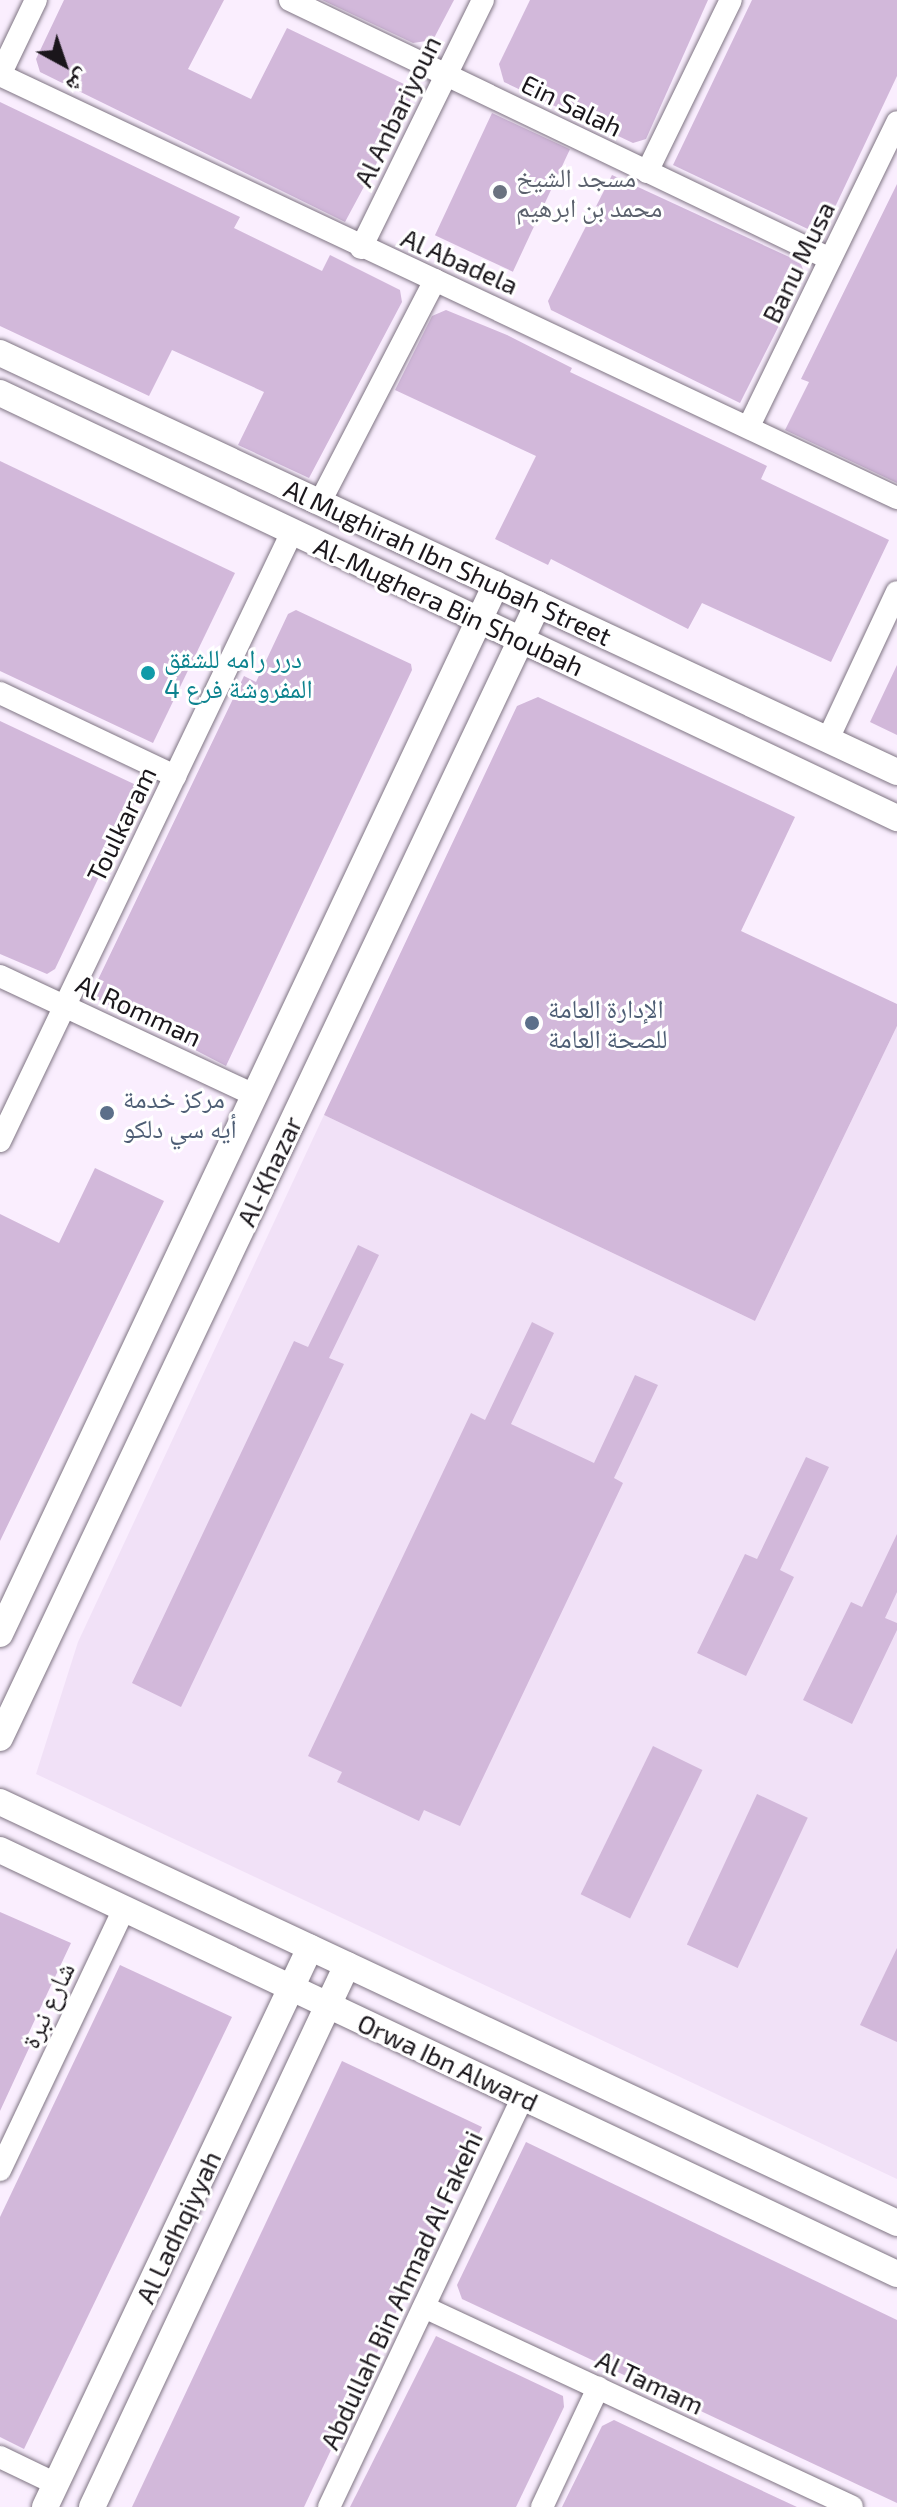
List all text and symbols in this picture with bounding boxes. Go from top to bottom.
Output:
north arrow [24,24,104,104]
street label: Al Anbariyoun [347,30,447,192]
text: ش [62,65,97,100]
street label: Ein Salah [517,67,627,143]
place label: مسجد الشيخ محمد بن ابرهيم [516,161,662,222]
marker: مسجد الشيخ محمد بن ابرهيم [491,183,509,201]
street label: Banu Musa [755,196,841,328]
street label: Al Abadela [396,221,524,301]
street label: Al Mughirah Ibn Shubah Street [279,472,617,652]
street label: Al-Mughera Bin Shoubah [309,530,589,682]
place label: درر رامه للشقق المفروشة فرع 4 [164,642,313,704]
marker: درر رامه للشقق المفروشة فرع 4 [139,664,157,682]
street label: Toulkaram [80,761,162,887]
street label: Al Romman [71,967,207,1053]
place label: الإدارة العامة للصحة العامة [548,992,668,1054]
marker: الإدارة العامة للصحة العامة [523,1014,541,1032]
place label: مركز خدمة أيه سي دلكو [123,1082,237,1144]
marker: مركز خدمة أيه سي دلكو [98,1104,116,1122]
street label: Al-Khazar [230,1111,308,1231]
street label: شارع نبرة [14,1957,80,2053]
street label: Orwa Ibn Alward [353,2006,543,2118]
street label: Abdullah Bin Ahmad Al Fakehi [313,2125,489,2455]
street label: Al Ladhqiyyah [129,2145,227,2309]
street label: Al Tamam [591,2343,709,2421]

